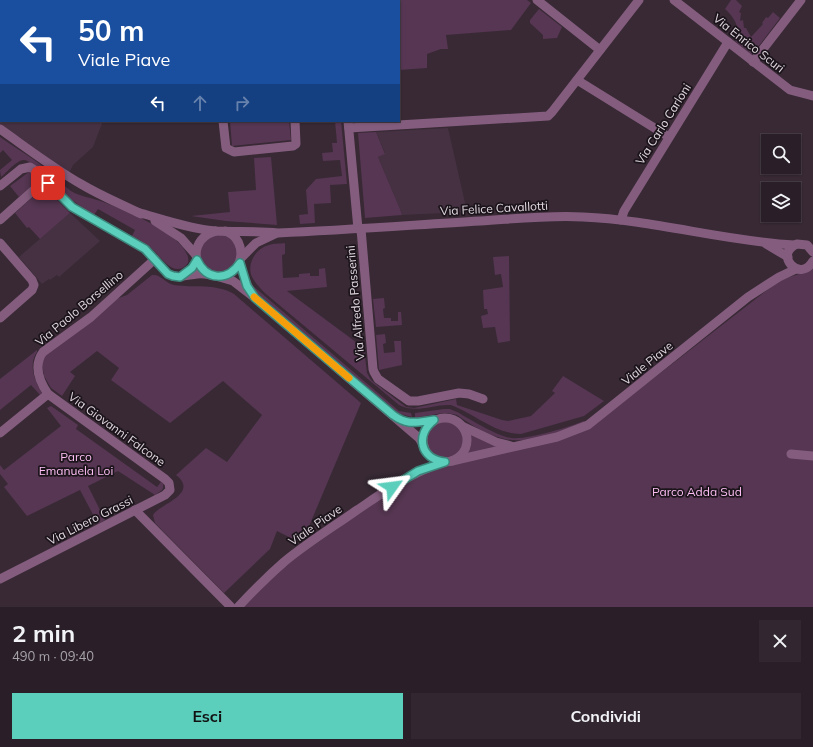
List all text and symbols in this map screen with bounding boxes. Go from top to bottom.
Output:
street label: Via Enrico Scuri [710,11,788,76]
text: 50 m [78,13,144,48]
icon: left [12,16,64,68]
text: Viale Piave [78,48,170,71]
street label: Via Carlo Carloni [632,80,694,167]
icon: left [147,92,169,114]
icon: ahead [189,92,211,114]
icon: right [231,92,253,114]
map controls [761,134,801,222]
button: search [761,134,801,174]
pin [31,166,65,200]
icon: arrive [37,172,59,194]
button: layers [761,182,801,222]
street label: Via Felice Cavallotti [440,198,548,218]
street label: Via Alfredo Passerini [342,245,368,361]
street label: Via Paolo Borsellino [32,267,126,349]
street label: Viale Piave [618,338,676,388]
street label: Via Giovanni Falcone [66,389,168,469]
park label: Parco Emanuela Loi [39,449,113,478]
position arrow [371,466,413,508]
park label: Parco Adda Sud [652,484,742,499]
street label: Via Libero Grassi [45,492,135,548]
street label: Viale Piave [285,501,345,549]
text: 2 min [12,618,75,648]
button: close [759,620,801,662]
text: 490 m · 09:40 [12,648,94,664]
button: Esci [12,693,403,739]
button: Condividi [411,693,801,739]

